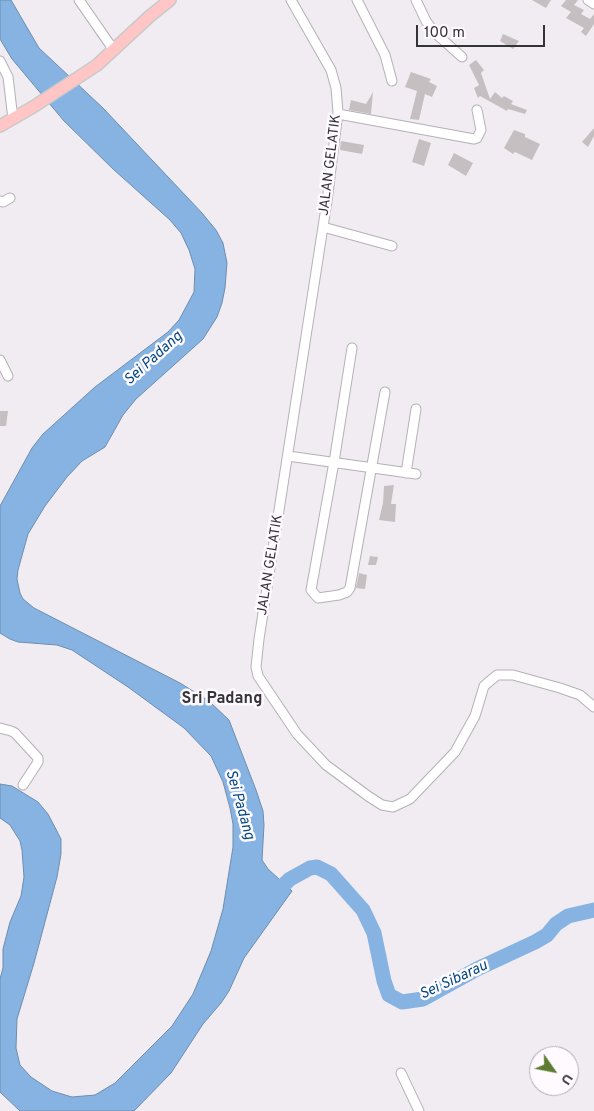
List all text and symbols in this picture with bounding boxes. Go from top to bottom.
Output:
scale bar [419,15,548,47]
text: 100 m [424,24,465,43]
street label: JALAN GELATIK [316,113,346,217]
water label: Sei Padang [121,328,187,390]
street label: JALAN GELATIK [255,513,287,617]
district label: Sri Padang [182,690,262,710]
water label: Sei Padang [220,768,258,842]
water label: Sei Sibarau [417,957,491,1005]
north arrow [529,1046,579,1096]
text: U [556,1070,576,1088]

